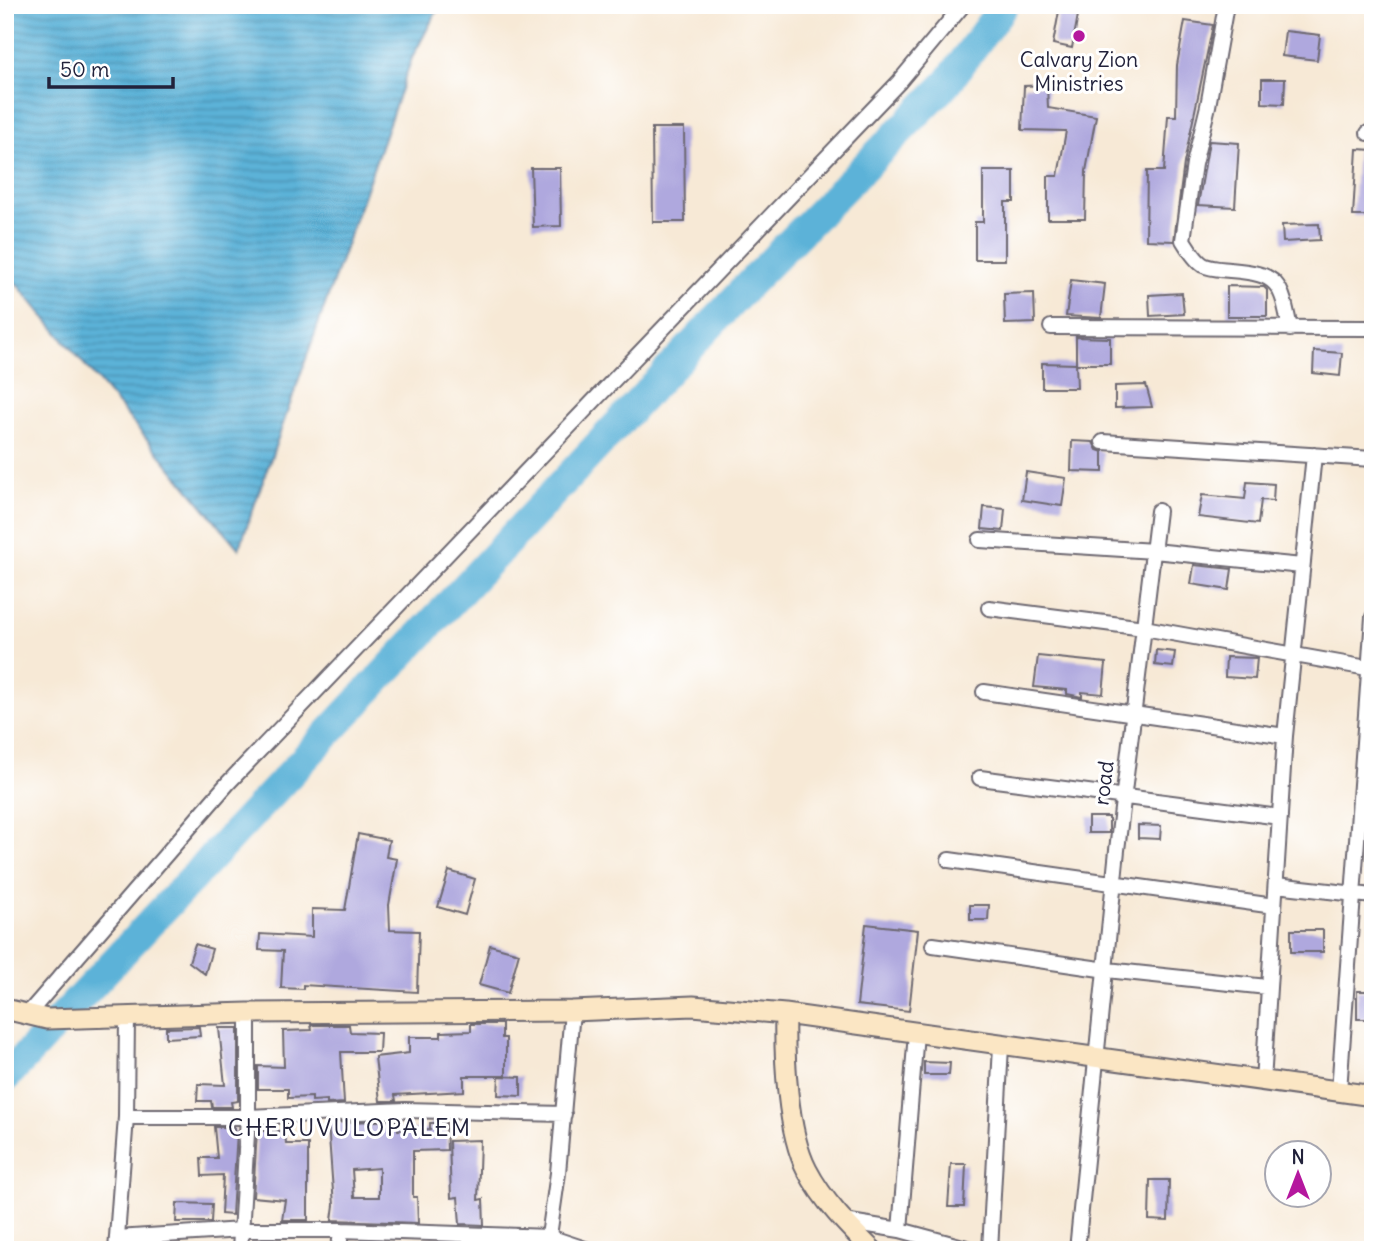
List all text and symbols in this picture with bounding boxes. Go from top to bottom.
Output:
marker: Calvary Zion Ministries [1071,28,1087,44]
scale bar [49,46,173,90]
place label: Calvary Zion Ministries [1020,46,1138,97]
text: 50 m [60,56,109,83]
street label: road [1087,759,1120,807]
district label: CHERUVULOPALEM [228,1112,472,1142]
north arrow [1262,1140,1332,1210]
text: N [1291,1145,1305,1169]

